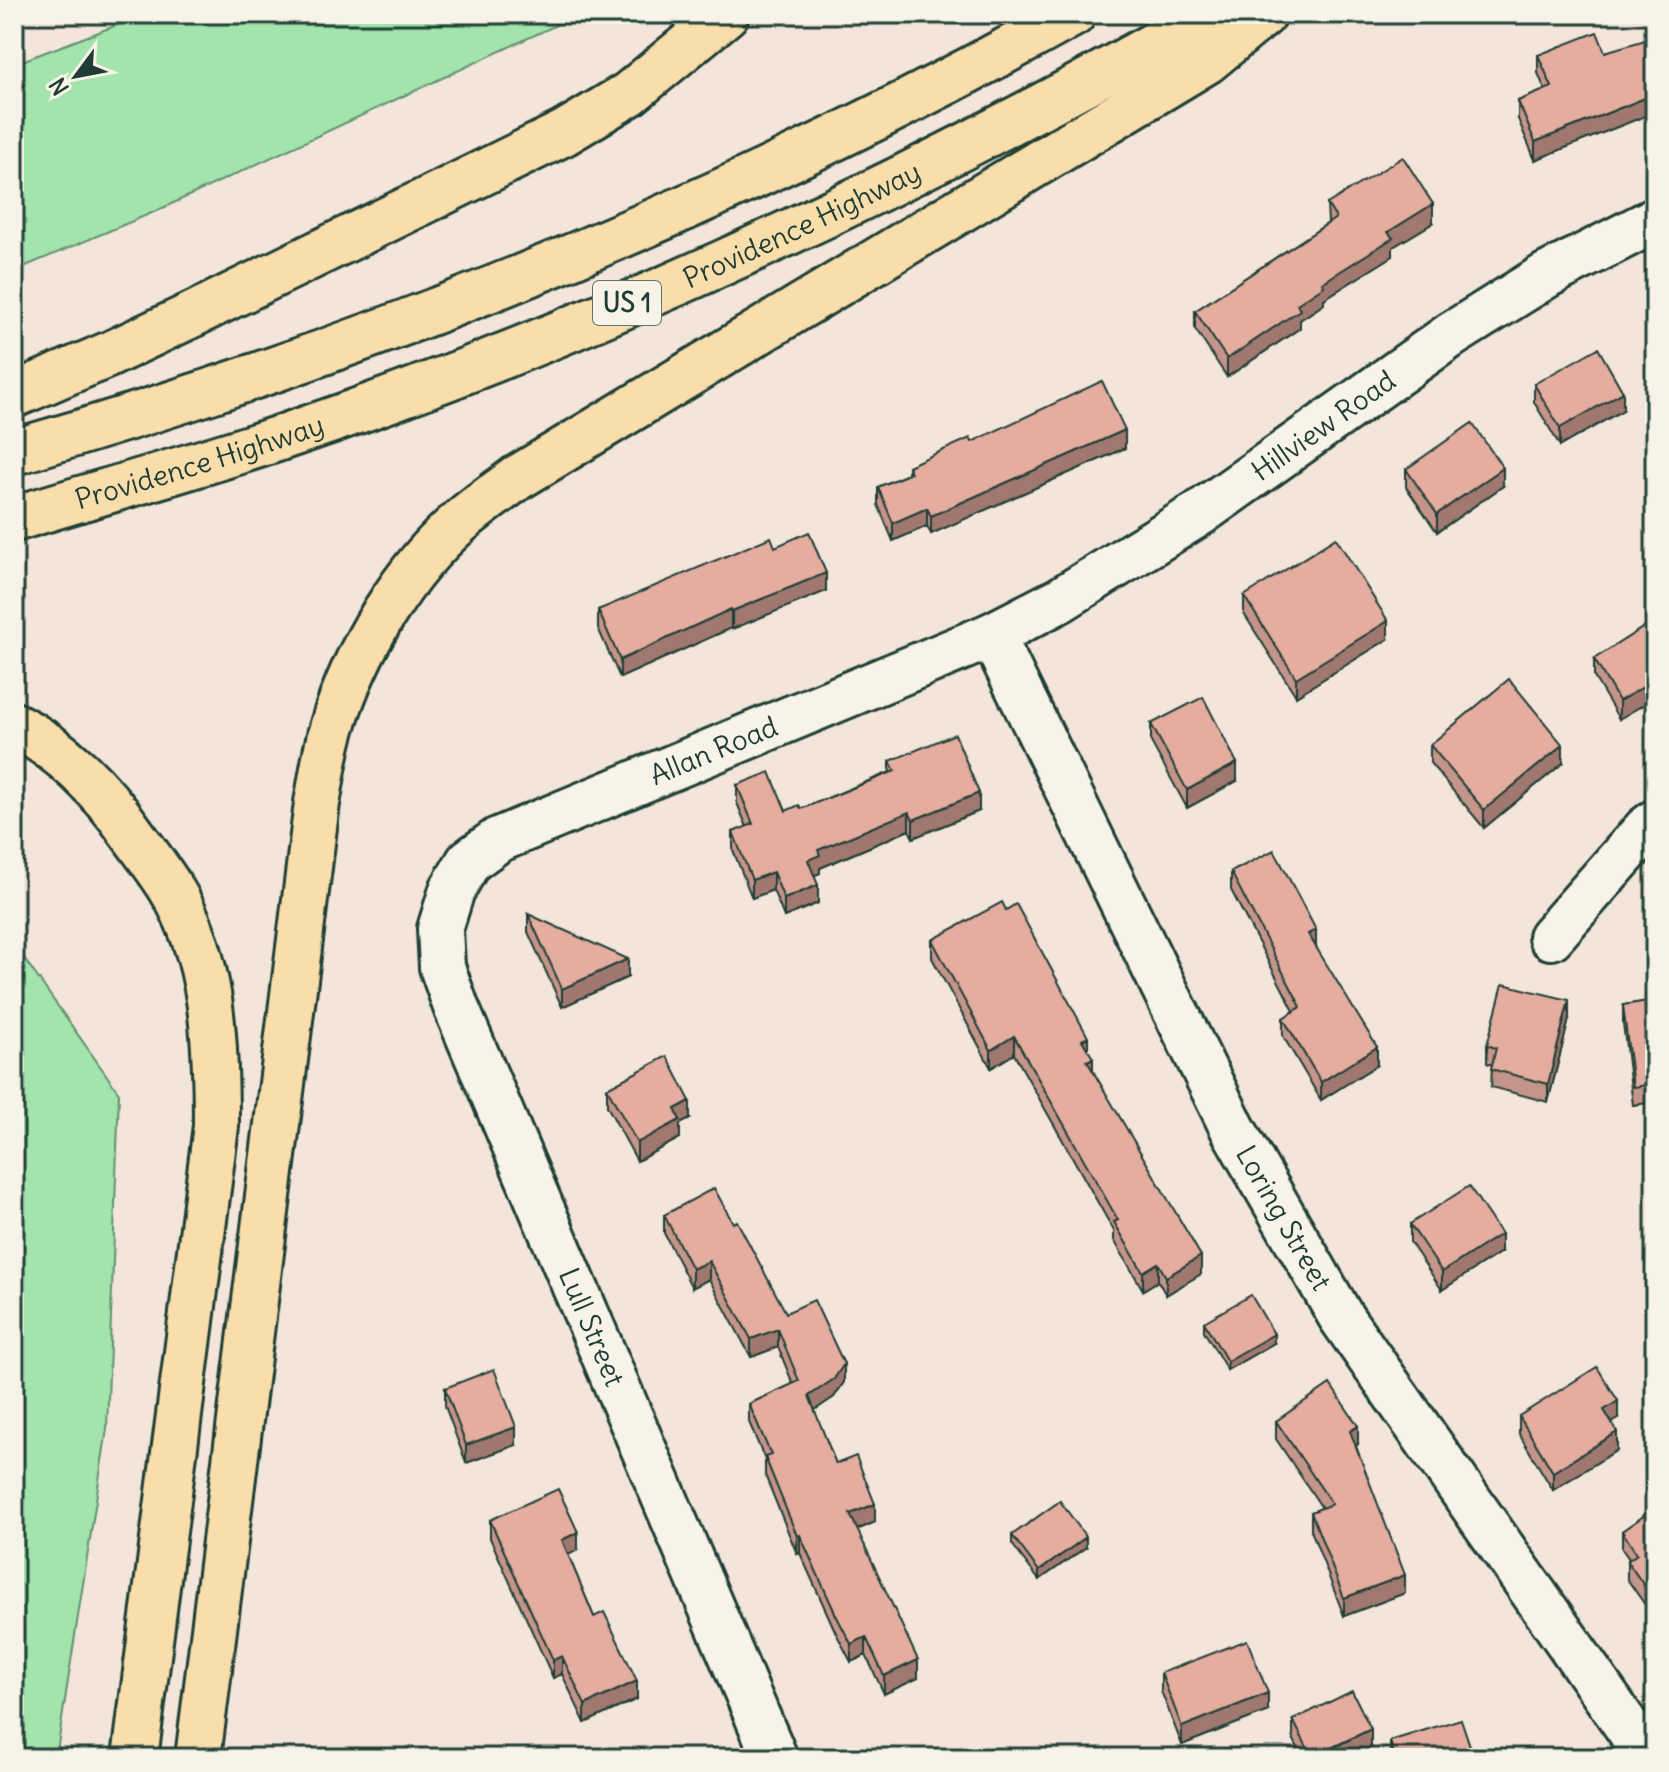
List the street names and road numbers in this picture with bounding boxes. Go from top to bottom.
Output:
street label: Providence Highway [677,153,927,296]
road number: US 1 [593,281,661,325]
street label: Hillview Road [1244,362,1402,489]
street label: Providence Highway [71,406,329,518]
street label: Allan Road [644,708,783,793]
street label: Loring Street [1228,1139,1340,1297]
street label: Lull Street [551,1262,633,1392]

